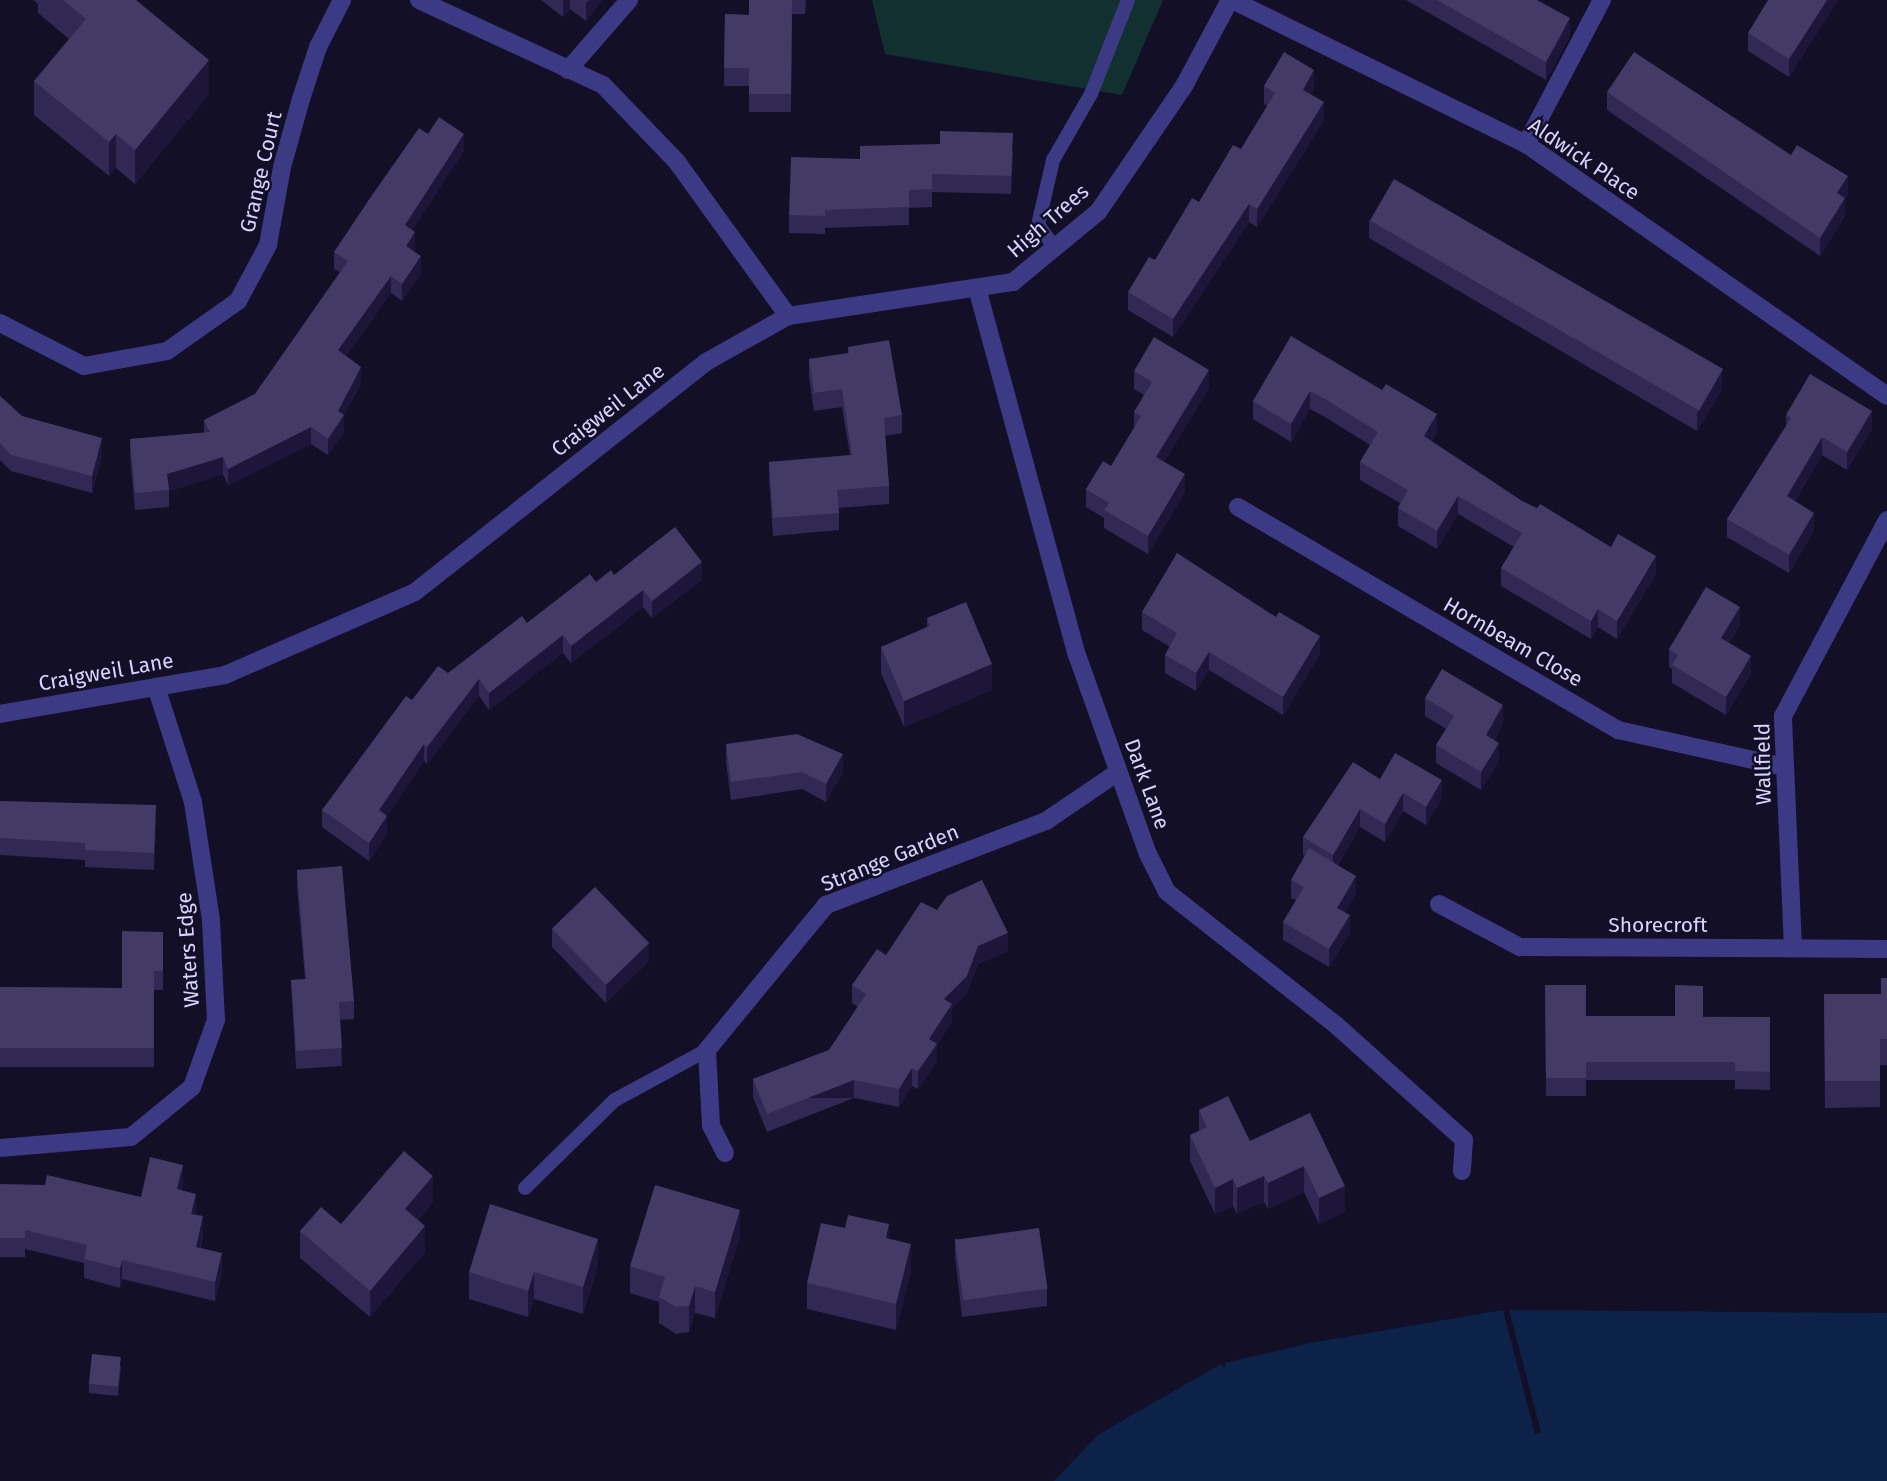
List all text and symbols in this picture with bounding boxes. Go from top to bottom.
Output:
street label: Grange Court [235,109,287,235]
street label: Aldwick Place [1524,113,1644,205]
street label: High Trees [1002,179,1094,263]
street label: Craigweil Lane [546,358,670,462]
street label: Hornbeam Close [1439,592,1587,692]
street label: Craigweil Lane [37,648,175,696]
street label: Wallfield [1750,723,1776,805]
street label: Dark Lane [1119,735,1175,833]
street label: Strange Garden [818,819,962,897]
street label: Waters Edge [171,892,205,1008]
street label: Shorecroft [1608,912,1708,938]

